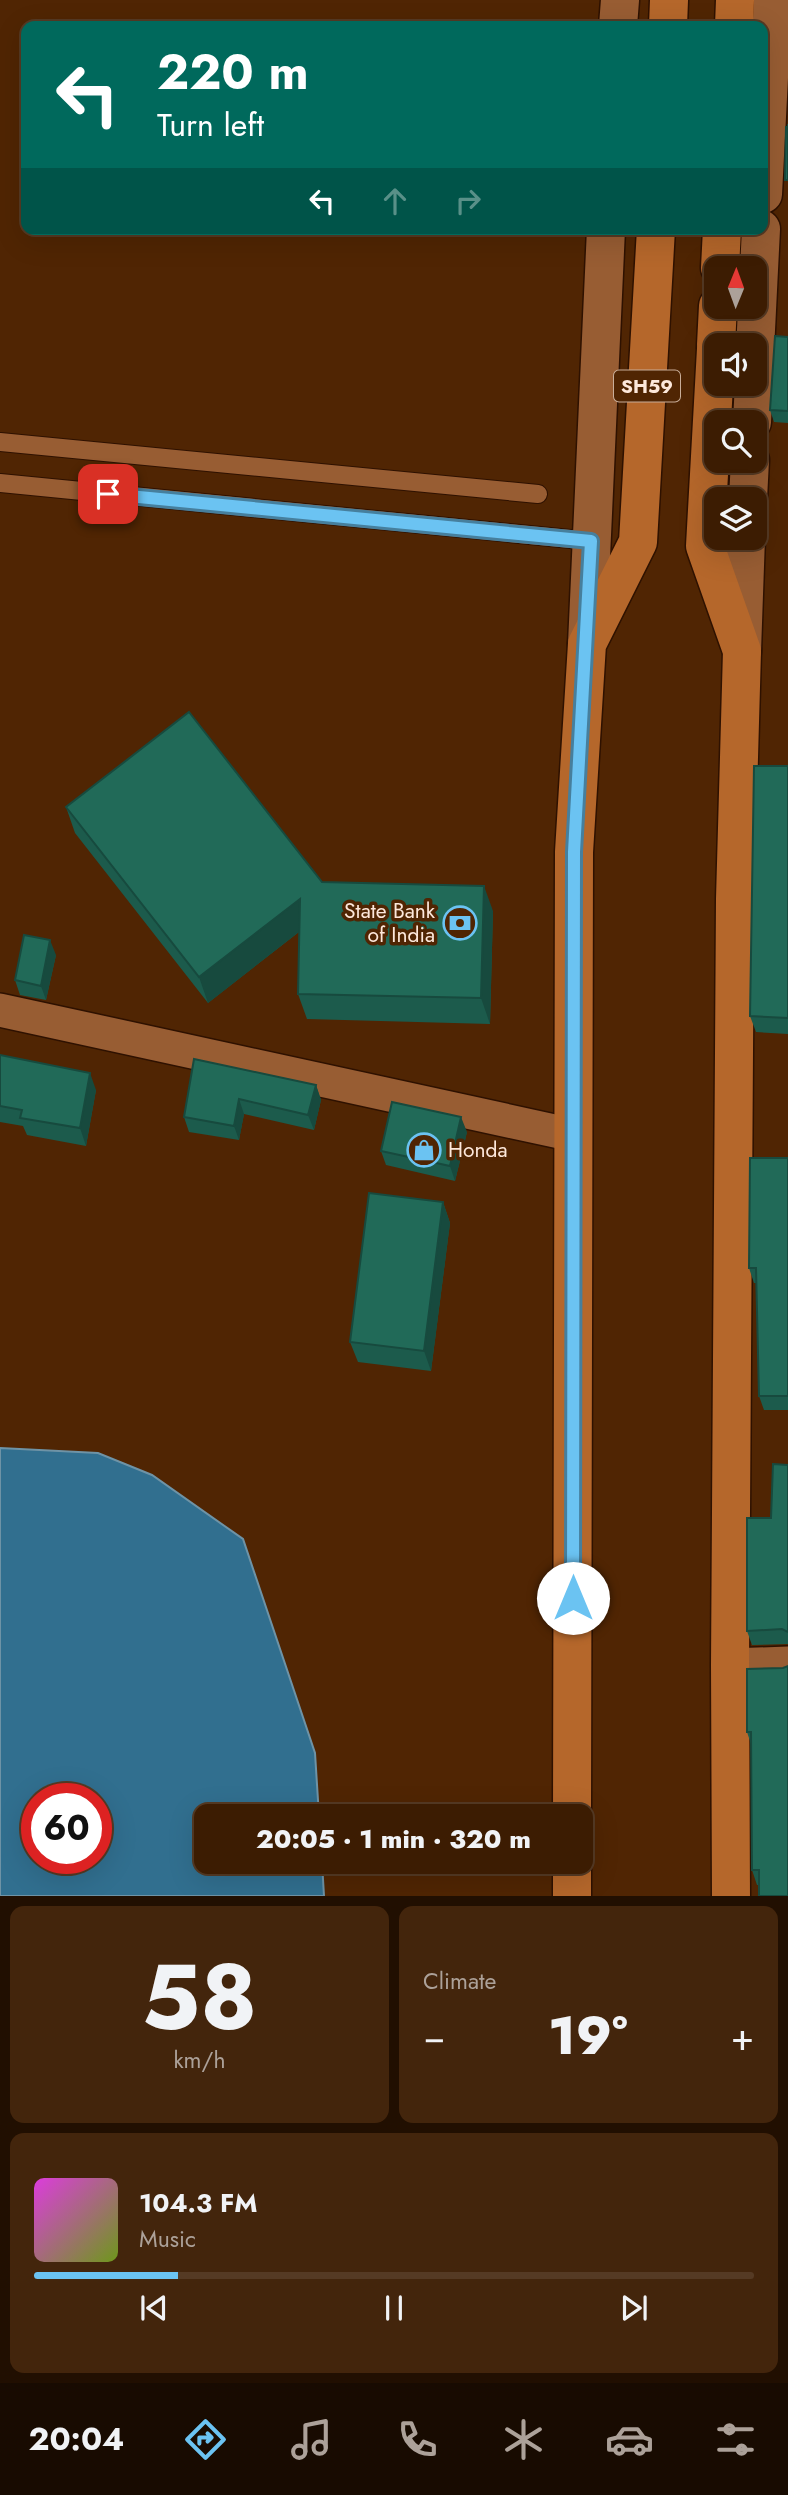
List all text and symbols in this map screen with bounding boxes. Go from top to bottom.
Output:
text: 220 m [157,37,309,107]
icon: left [42,49,133,140]
text: Turn left [157,102,264,148]
icon: left [303,182,341,220]
icon: ahead [376,182,414,220]
icon: right [449,182,487,220]
north arrow [704,256,766,318]
map controls [704,256,767,550]
button: sound [704,333,767,396]
road number: SH59 [614,370,680,402]
button: search [704,410,767,473]
pin [78,464,138,524]
icon: arrive [89,475,127,513]
button: layers [704,487,767,550]
place label: State Bank of India [344,896,436,950]
bank icon: State Bank of India [441,904,479,942]
shop icon: Honda [405,1131,443,1169]
place label: Honda [448,1135,508,1165]
position arrow [536,1561,610,1635]
speed limit sign: 60 [21,1783,112,1874]
text: 20:05 · 1 min · 320 m [256,1820,531,1858]
text: 58 [142,1932,257,2063]
text: Climate [423,1964,496,1998]
text: 19° [548,1998,628,2074]
text: − [423,2009,445,2064]
text: + [731,2009,754,2064]
text: km/h [174,2043,225,2077]
text: 104.3 FM [139,2184,257,2222]
text: Music [139,2222,196,2256]
icon: previous [135,2289,173,2327]
icon: pause [375,2289,413,2327]
icon: next [615,2289,653,2327]
icon: directions [181,2415,230,2464]
icon: music [287,2415,336,2464]
icon: phone [393,2415,442,2464]
icon: climate [499,2415,548,2464]
icon: car [605,2415,654,2464]
icon: filters [711,2415,760,2464]
text: 20:04 [28,2416,124,2462]

